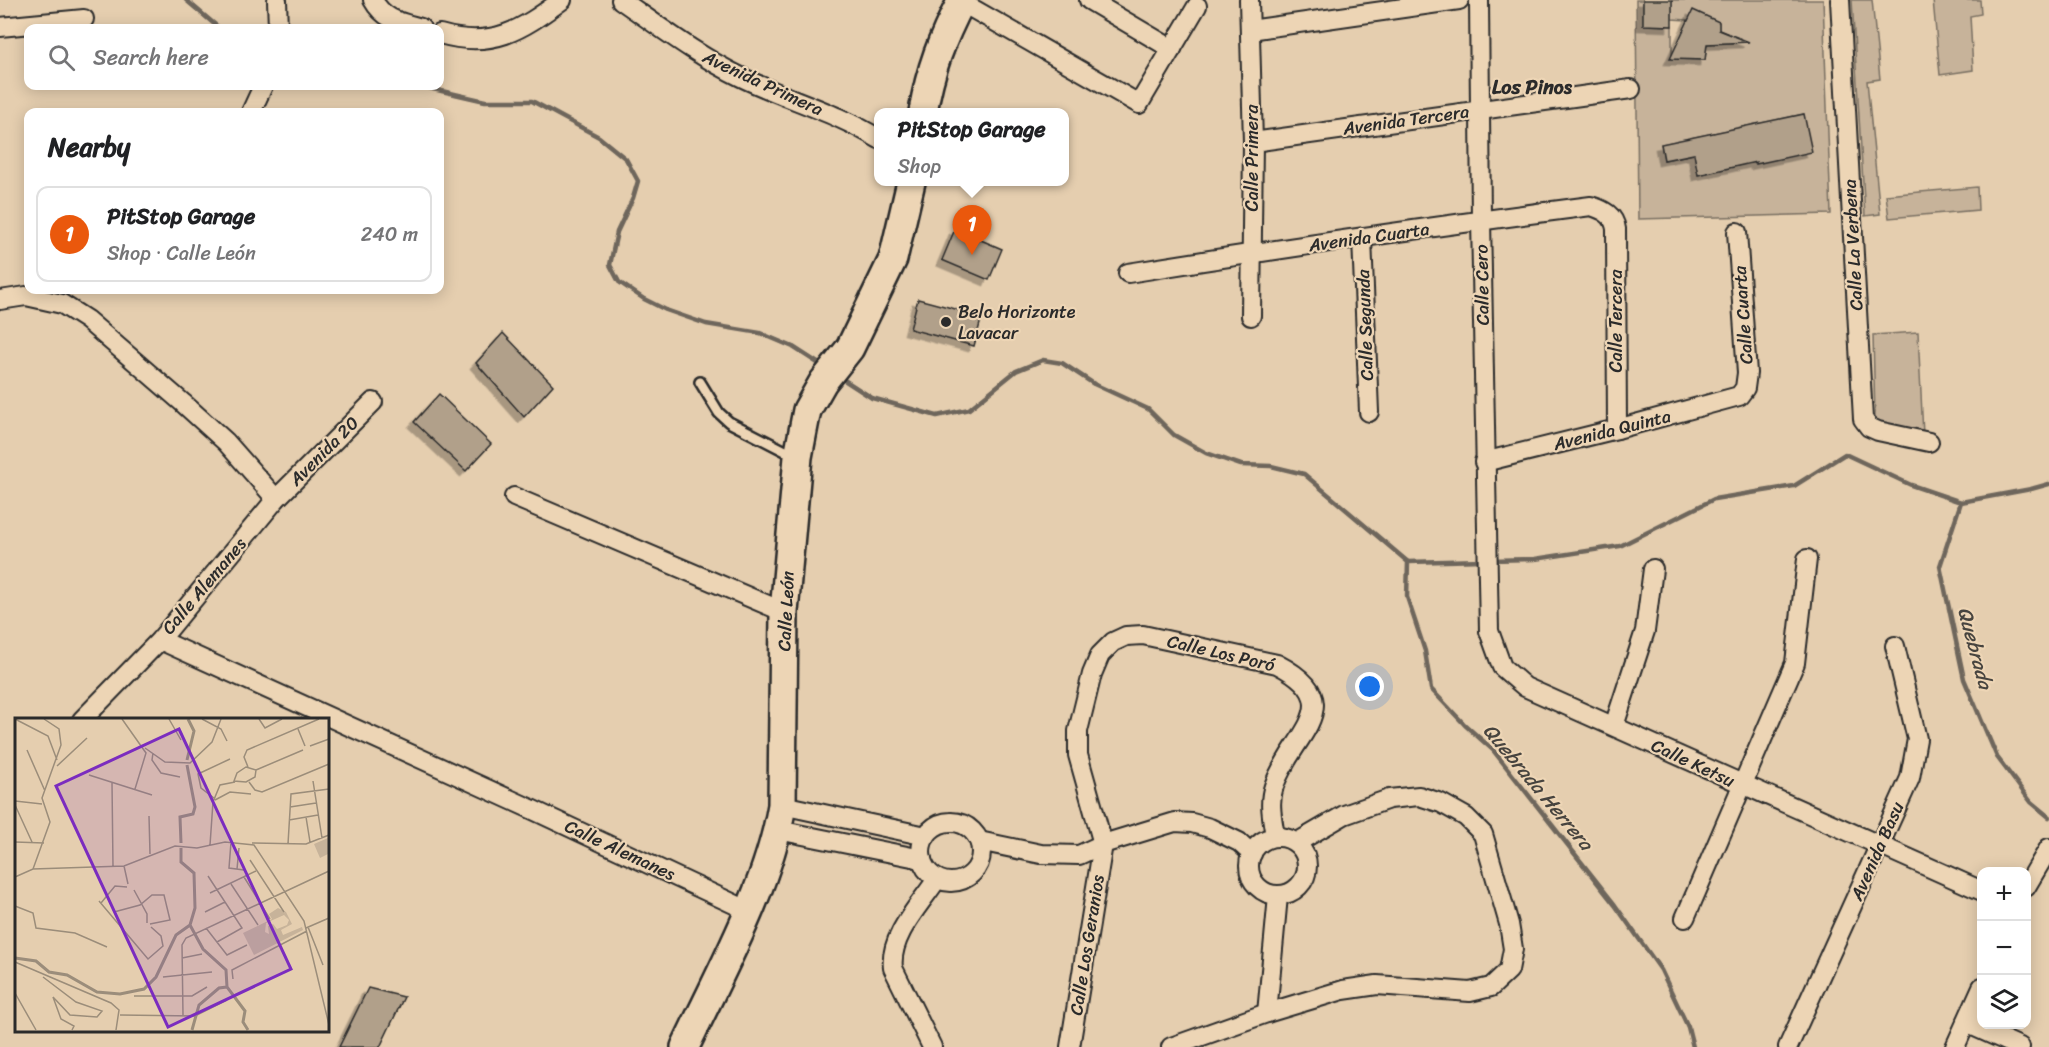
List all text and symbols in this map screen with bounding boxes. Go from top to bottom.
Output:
search box [24,24,444,90]
text: Search here [93,38,209,77]
icon: search [45,41,78,74]
street label: Avenida Primera [696,41,829,125]
district label: Los Pinos [1492,70,1573,105]
street label: Avenida Tercera [1340,95,1471,145]
street label: Calle Primera [1236,104,1268,211]
popup [874,108,1069,186]
text: PitStop Garage [897,110,1046,149]
text: Nearby [48,124,130,170]
text: Shop [897,149,941,184]
street label: Calle La Verbena [1834,179,1872,311]
text: PitStop Garage [107,197,255,236]
pin: 1 [952,206,992,255]
street label: Avenida Cuarta [1306,213,1431,261]
text: 1 [65,217,74,252]
text: 240 m [361,217,418,252]
text: Shop · Calle León [107,236,256,271]
street label: Calle Cero [1465,244,1499,326]
street label: Calle Cuarta [1724,264,1762,365]
street label: Calle Segunda [1347,268,1383,381]
street label: Calle Tercera [1600,268,1632,373]
place label: Belo Horizonte Lavacar [958,296,1076,349]
marker: Belo Horizonte Lavacar [939,315,953,329]
street label: Avenida Quinta [1549,400,1674,460]
street label: Avenida 20 [280,408,367,495]
street label: Calle Alemanes [153,530,255,642]
street label: Calle León [768,570,804,652]
water label: Quebrada [1947,603,2003,695]
street label: Calle Los Poró [1164,625,1279,681]
your location [1355,672,1384,701]
water label: Quebrada Herrera [1474,715,1603,860]
inset map [15,718,328,1032]
street label: Calle Ketsu [1646,730,1741,797]
street label: Avenida Basu [1840,796,1913,907]
street label: Calle Alemanes [559,810,681,890]
map controls [1977,867,2031,1029]
button: + [1977,867,2031,921]
street label: Calle Los Geranios [1060,872,1114,1018]
button: − [1977,921,2031,975]
button: layers [1977,975,2031,1029]

